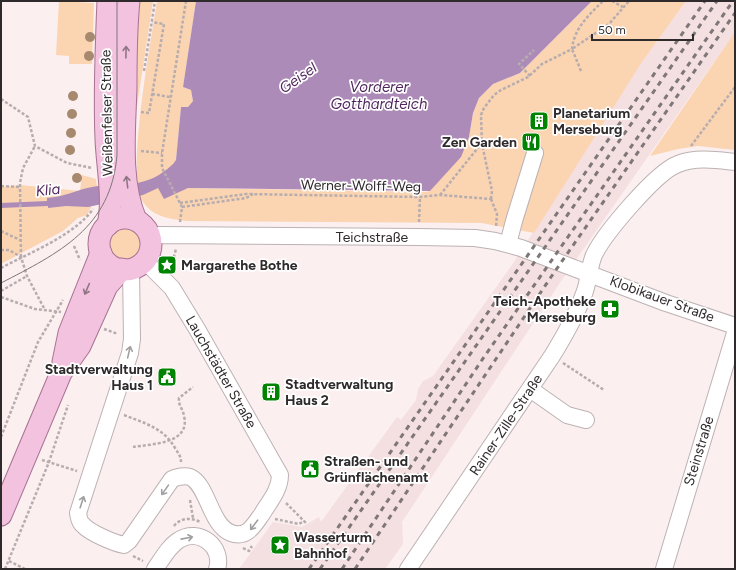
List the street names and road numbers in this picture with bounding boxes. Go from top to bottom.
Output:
street label: Weißenfelser Straße [97,49,117,176]
street label: Werner-Wolff-Weg [301,176,421,196]
street label: Teichstraße [336,229,409,246]
street label: Klobikauer Straße [607,272,717,326]
street label: Lauchstädter Straße [182,313,260,432]
street label: Rainer-Zille-Straße [466,371,546,479]
street label: Steinstraße [680,414,718,488]

